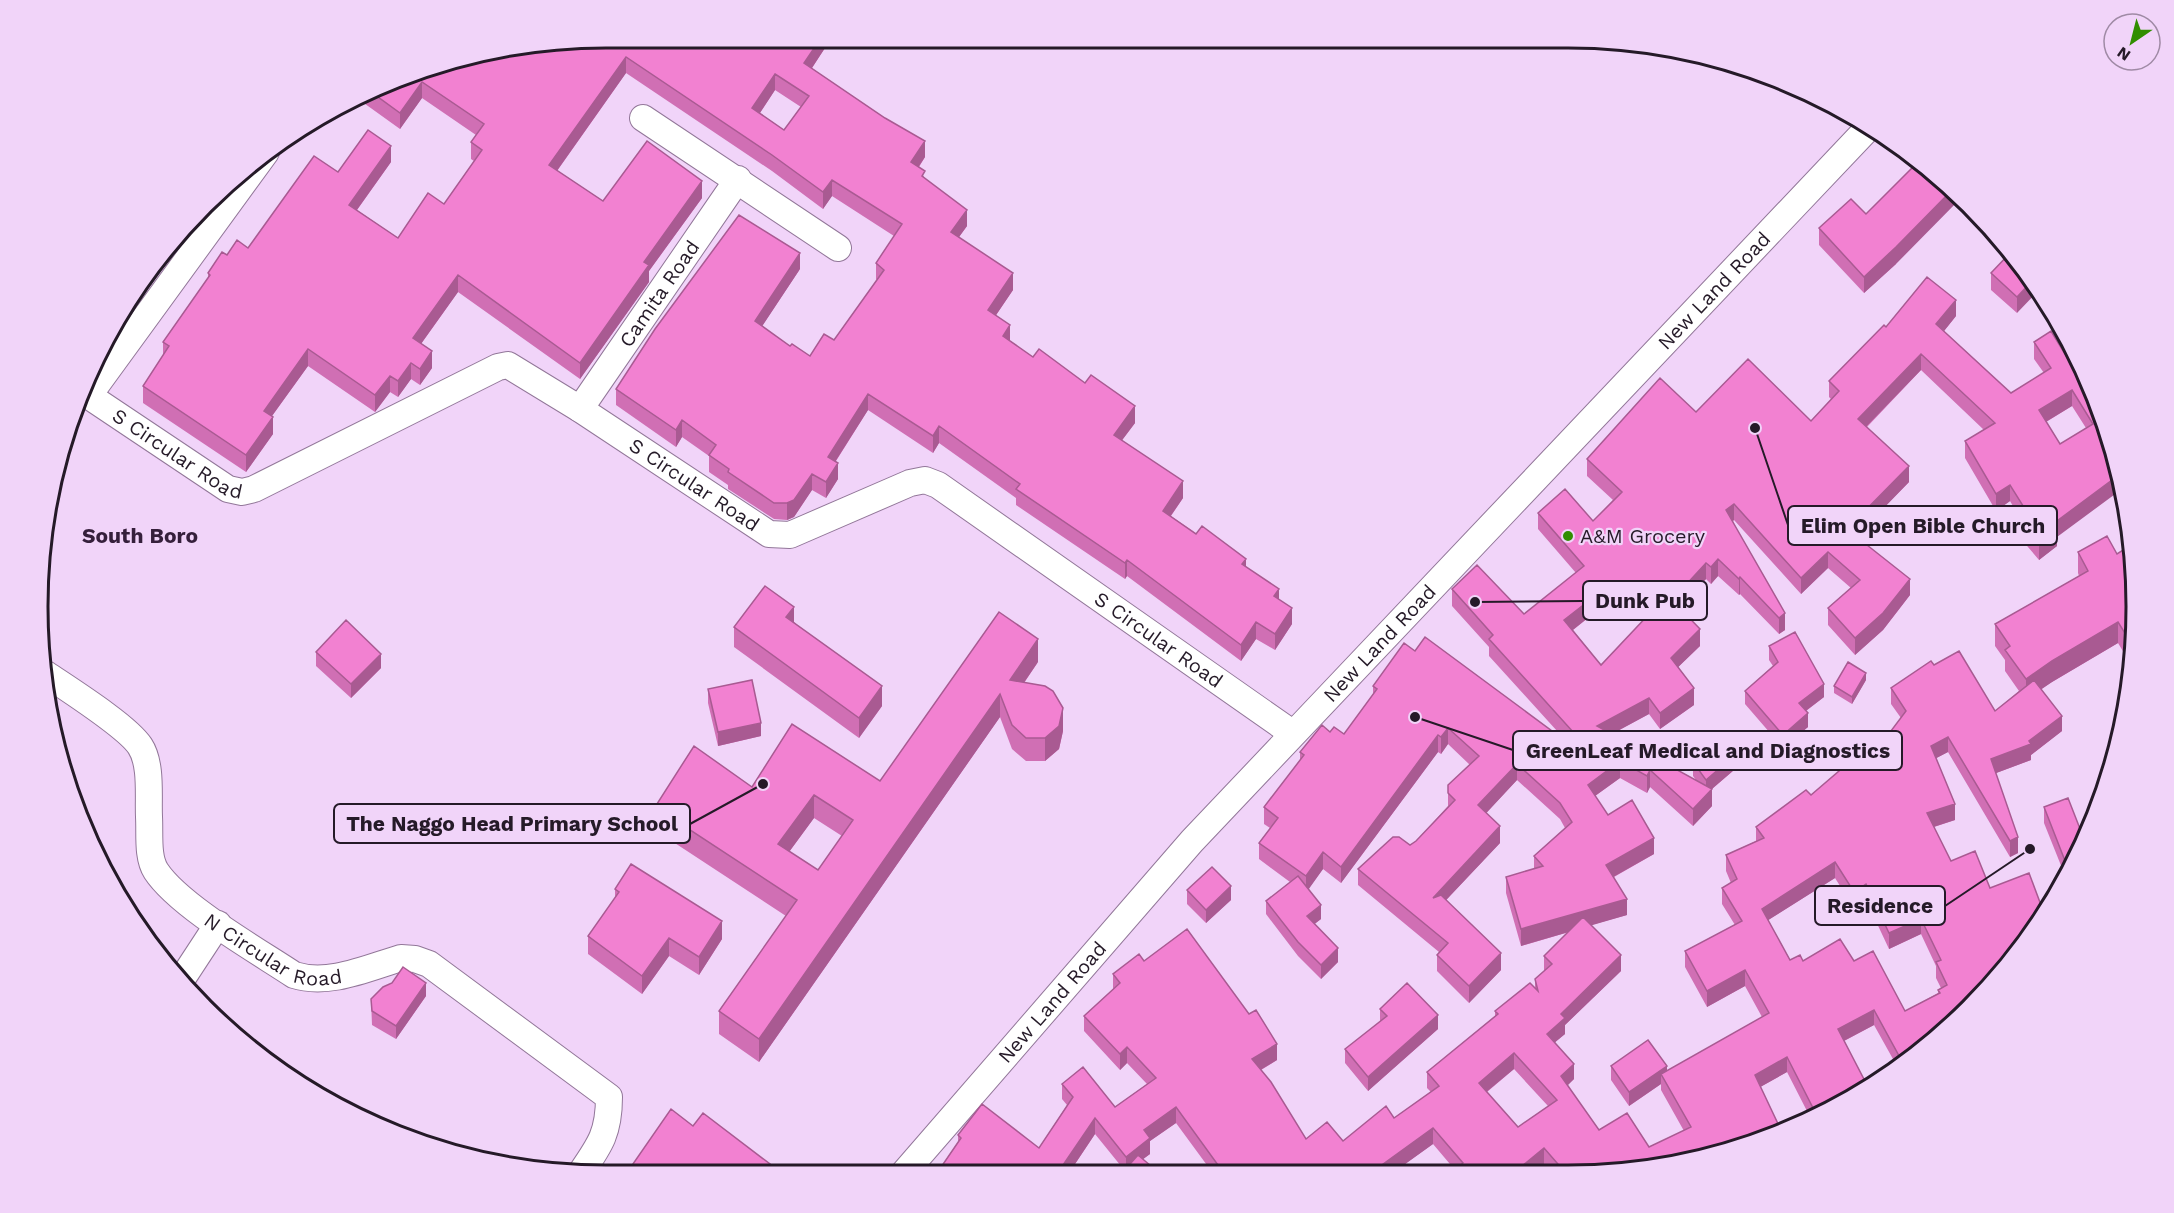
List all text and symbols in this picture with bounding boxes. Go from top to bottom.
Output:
north arrow [2102,12,2162,72]
text: N [2113,43,2134,65]
street label: New Land Road [1653,227,1775,354]
street label: Camita Road [614,236,704,352]
street label: S Circular Road [108,403,245,504]
street label: S Circular Road [625,433,764,536]
callout: Elim Open Bible Church [1788,506,2057,545]
text: Elim Open Bible Church [1801,513,2045,538]
district label: South Boro [82,523,198,548]
place label: A&M Grocery [1580,524,1706,548]
marker: A&M Grocery [1561,529,1575,543]
street label: New Land Road [1318,580,1441,707]
callout: Dunk Pub [1583,581,1707,620]
street label: S Circular Road [1090,586,1227,693]
text: Dunk Pub [1595,588,1695,613]
callout: GreenLeaf Medical and Diagnostics [1513,731,1902,770]
text: GreenLeaf Medical and Diagnostics [1526,738,1890,763]
callout: The Naggo Head Primary School [334,804,690,843]
text: The Naggo Head Primary School [346,811,678,836]
callout: Residence [1815,886,1945,925]
text: Residence [1827,893,1933,918]
street label: N Circular Road [200,908,344,991]
street label: New Land Road [993,937,1111,1068]

